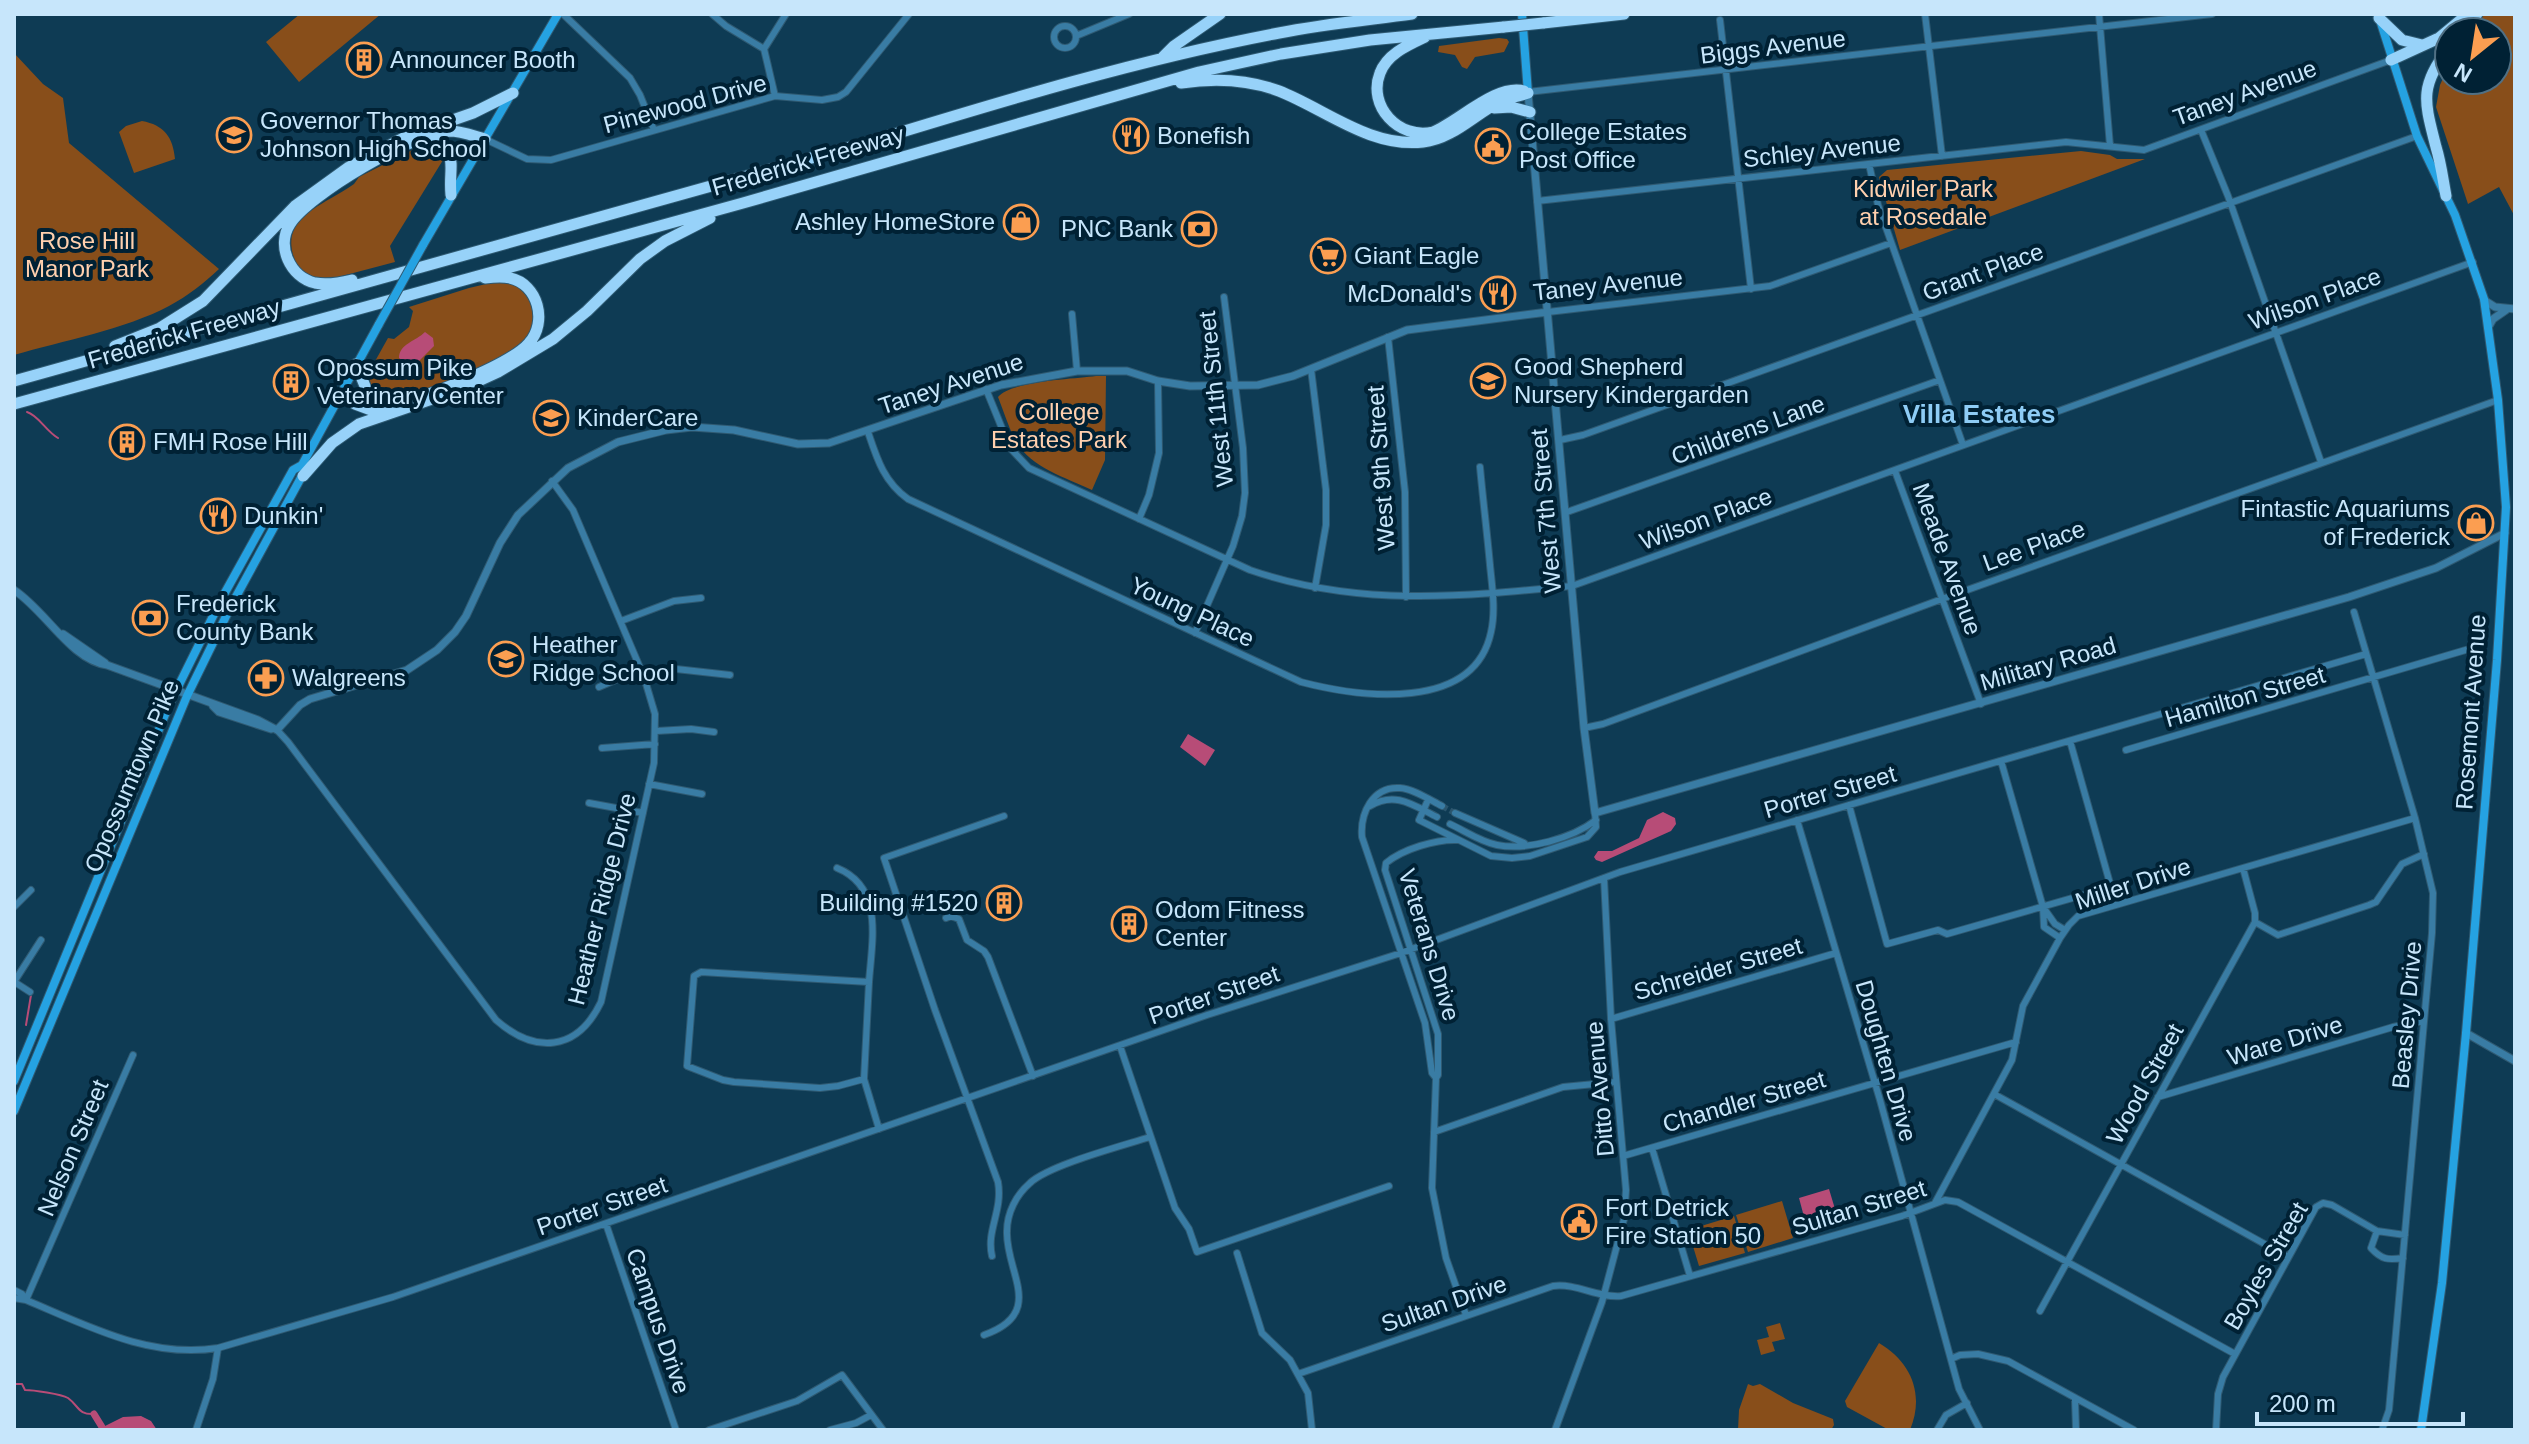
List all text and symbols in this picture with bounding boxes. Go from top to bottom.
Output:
north arrow [2433,16,2513,96]
street label: Biggs Avenue [1699,24,1847,69]
building icon: Announcer Booth [345,41,383,79]
place label: Announcer Booth [390,46,575,73]
street label: Taney Avenue [2170,54,2320,131]
text: N [2450,58,2476,88]
street label: Pinewood Drive [600,69,770,138]
place label: Governor Thomas Johnson High School [260,107,487,162]
school or university icon: Governor Thomas Johnson High School [215,116,253,154]
restaurant icon: Bonefish [1112,117,1150,155]
place label: College Estates Post Office [1519,118,1687,173]
street label: Frederick Freeway [709,120,907,201]
place label: Bonefish [1157,122,1250,149]
public building icon: College Estates Post Office [1474,127,1512,165]
street label: Schley Avenue [1742,129,1902,172]
park label: Kidwiler Park at Rosedale [1853,175,1994,230]
shop icon: Ashley HomeStore [1002,203,1040,241]
place label: Ashley HomeStore [795,208,995,235]
bank icon: PNC Bank [1180,210,1218,248]
place label: PNC Bank [1061,215,1174,242]
park label: Rose Hill Manor Park [25,227,150,282]
supermarket icon: Giant Eagle [1309,237,1347,275]
street label: Grant Place [1919,237,2047,306]
place label: Giant Eagle [1354,242,1479,269]
street label: Wilson Place [2245,262,2385,335]
street label: Taney Avenue [1532,263,1684,306]
restaurant icon: McDonald's [1479,275,1517,313]
place label: McDonald's [1347,280,1472,307]
street label: Frederick Freeway [85,293,283,374]
street label: West 11th Street [1193,310,1238,488]
street label: Taney Avenue [875,347,1027,420]
place label: Good Shepherd Nursery Kindergarden [1514,353,1749,408]
place label: Opossum Pike Veterinary Center [317,354,504,409]
school or university icon: Good Shepherd Nursery Kindergarden [1469,362,1507,400]
building icon: Opossum Pike Veterinary Center [272,363,310,401]
street label: West 9th Street [1361,384,1400,551]
street label: Childrens Lane [1667,389,1828,470]
park label: College Estates Park [991,398,1128,453]
school or university icon: KinderCare [532,399,570,437]
district label: Villa Estates [1903,399,2055,429]
place label: KinderCare [577,404,698,431]
building icon: FMH Rose Hill [108,423,146,461]
street label: West 7th Street [1525,427,1566,594]
place label: FMH Rose Hill [153,428,308,455]
street label: Meade Avenue [1907,479,1987,638]
street label: Wilson Place [1636,482,1776,555]
place label: Fintastic Aquariums of Frederick [2241,495,2451,550]
restaurant icon: Dunkin' [199,497,237,535]
place label: Dunkin' [244,502,323,529]
shop icon: Fintastic Aquariums of Frederick [2457,504,2495,542]
street label: Lee Place [1979,515,2089,576]
street label: Young Place [1126,571,1259,652]
place label: Frederick County Bank [176,590,314,645]
bank icon: Frederick County Bank [131,599,169,637]
street label: Rosemont Avenue [2450,613,2491,811]
place label: Heather Ridge School [532,631,675,686]
street label: Military Road [1977,631,2119,696]
school or university icon: Heather Ridge School [487,640,525,678]
pharmacy icon: Walgreens [247,659,285,697]
street label: Hamilton Street [2162,661,2328,732]
place label: Walgreens [292,664,406,691]
street label: Opossumtown Pike [79,675,184,876]
street label: Porter Street [1761,760,1899,823]
street label: Heather Ridge Drive [562,790,641,1008]
street label: Miller Drive [2072,852,2194,915]
street label: Veterans Drive [1394,866,1465,1024]
building icon: Building #1520 [985,884,1023,922]
place label: Building #1520 [819,889,978,916]
place label: Odom Fitness Center [1155,896,1304,951]
building icon: Odom Fitness Center [1110,905,1148,943]
street label: Schreider Street [1631,932,1805,1005]
street label: Beasley Drive [2387,940,2426,1090]
street label: Porter Street [1145,960,1283,1029]
street label: Doughten Drive [1851,977,1922,1145]
street label: Ware Drive [2224,1010,2346,1071]
street label: Wood Street [2101,1019,2189,1148]
street label: Ditto Avenue [1580,1020,1619,1158]
street label: Chandler Street [1659,1065,1829,1138]
street label: Nelson Street [32,1075,114,1220]
street label: Porter Street [533,1171,671,1240]
street label: Sultan Street [1789,1174,1929,1241]
place label: Fort Detrick Fire Station 50 [1605,1194,1761,1249]
street label: Boyles Street [2218,1197,2313,1334]
public building icon: Fort Detrick Fire Station 50 [1560,1203,1598,1241]
street label: Campus Drive [621,1245,696,1397]
street label: Sultan Drive [1378,1269,1510,1338]
scale bar [2257,1376,2463,1426]
text: 200 m [2269,1390,2336,1417]

